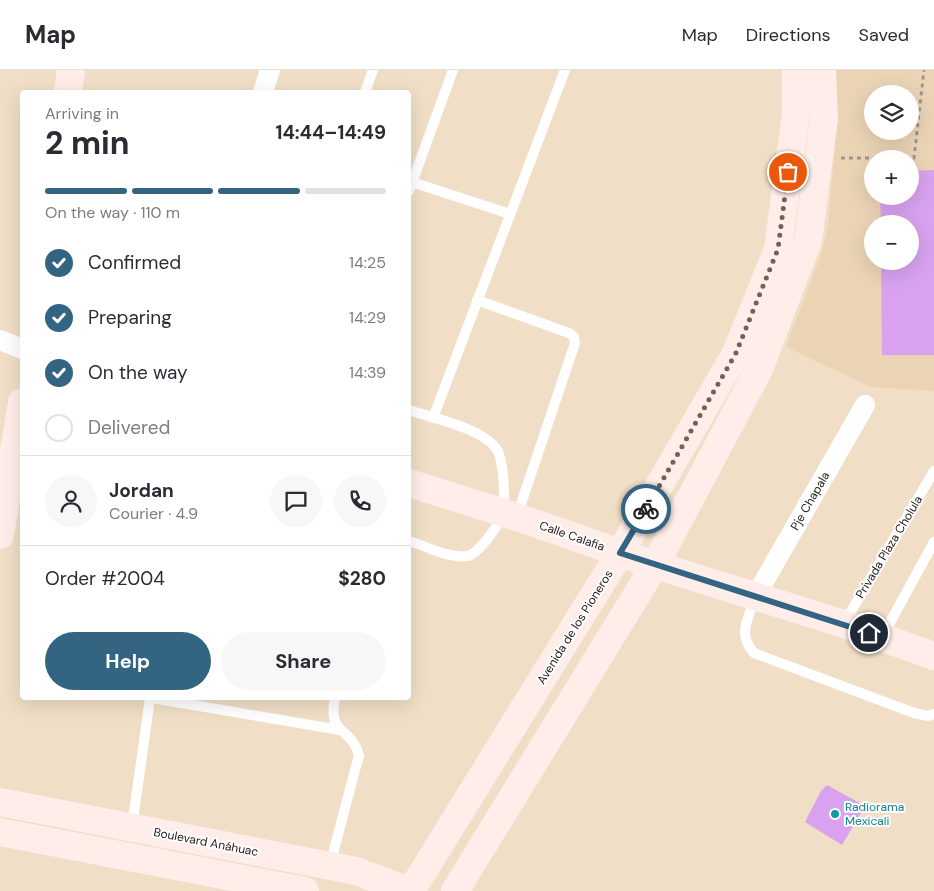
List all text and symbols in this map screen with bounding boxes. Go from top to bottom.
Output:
text: Map [25,19,76,50]
text: Map [682,23,718,47]
text: Directions [746,23,831,47]
text: Saved [859,23,909,47]
map controls [864,85,919,270]
button: layers [864,85,919,140]
text: Arriving in [45,103,119,124]
text: 14:44–14:49 [275,120,386,145]
text: 2 min [45,122,130,164]
button: + [864,150,919,205]
pin [767,151,809,193]
icon: bag [774,158,802,186]
text: On the way · 110 m [45,202,180,223]
button: − [864,215,919,270]
icon: check [45,249,73,277]
text: Confirmed [88,250,181,275]
text: 14:25 [349,252,386,273]
icon: check [45,304,73,332]
text: Preparing [88,305,172,330]
text: 14:29 [349,307,386,328]
icon: check [45,359,73,387]
text: On the way [88,360,188,385]
text: 14:39 [349,362,386,383]
text: Delivered [88,415,170,440]
street label: Pje Chapala [787,469,833,533]
button: person [45,475,97,527]
button: chat [270,475,322,527]
button: phone [334,475,386,527]
text: Jordan [109,478,174,503]
courier [621,484,671,534]
street label: Privada Plaza Cholula [852,493,926,601]
icon: bike [632,495,660,523]
text: Courier · 4.9 [109,503,198,524]
street label: Calle Calafia [537,517,607,555]
text: Order #2004 [45,566,165,591]
text: $280 [338,566,386,591]
street label: Avenida de los Pioneros [533,567,617,687]
pin [848,612,890,654]
icon: home [855,619,883,647]
button: Help [45,632,211,690]
button: Share [221,632,386,690]
place label: Radiorama Mexicali [845,799,904,829]
marker: Radiorama Mexicali [829,808,841,820]
street label: Boulevard Anáhuac [152,824,260,860]

